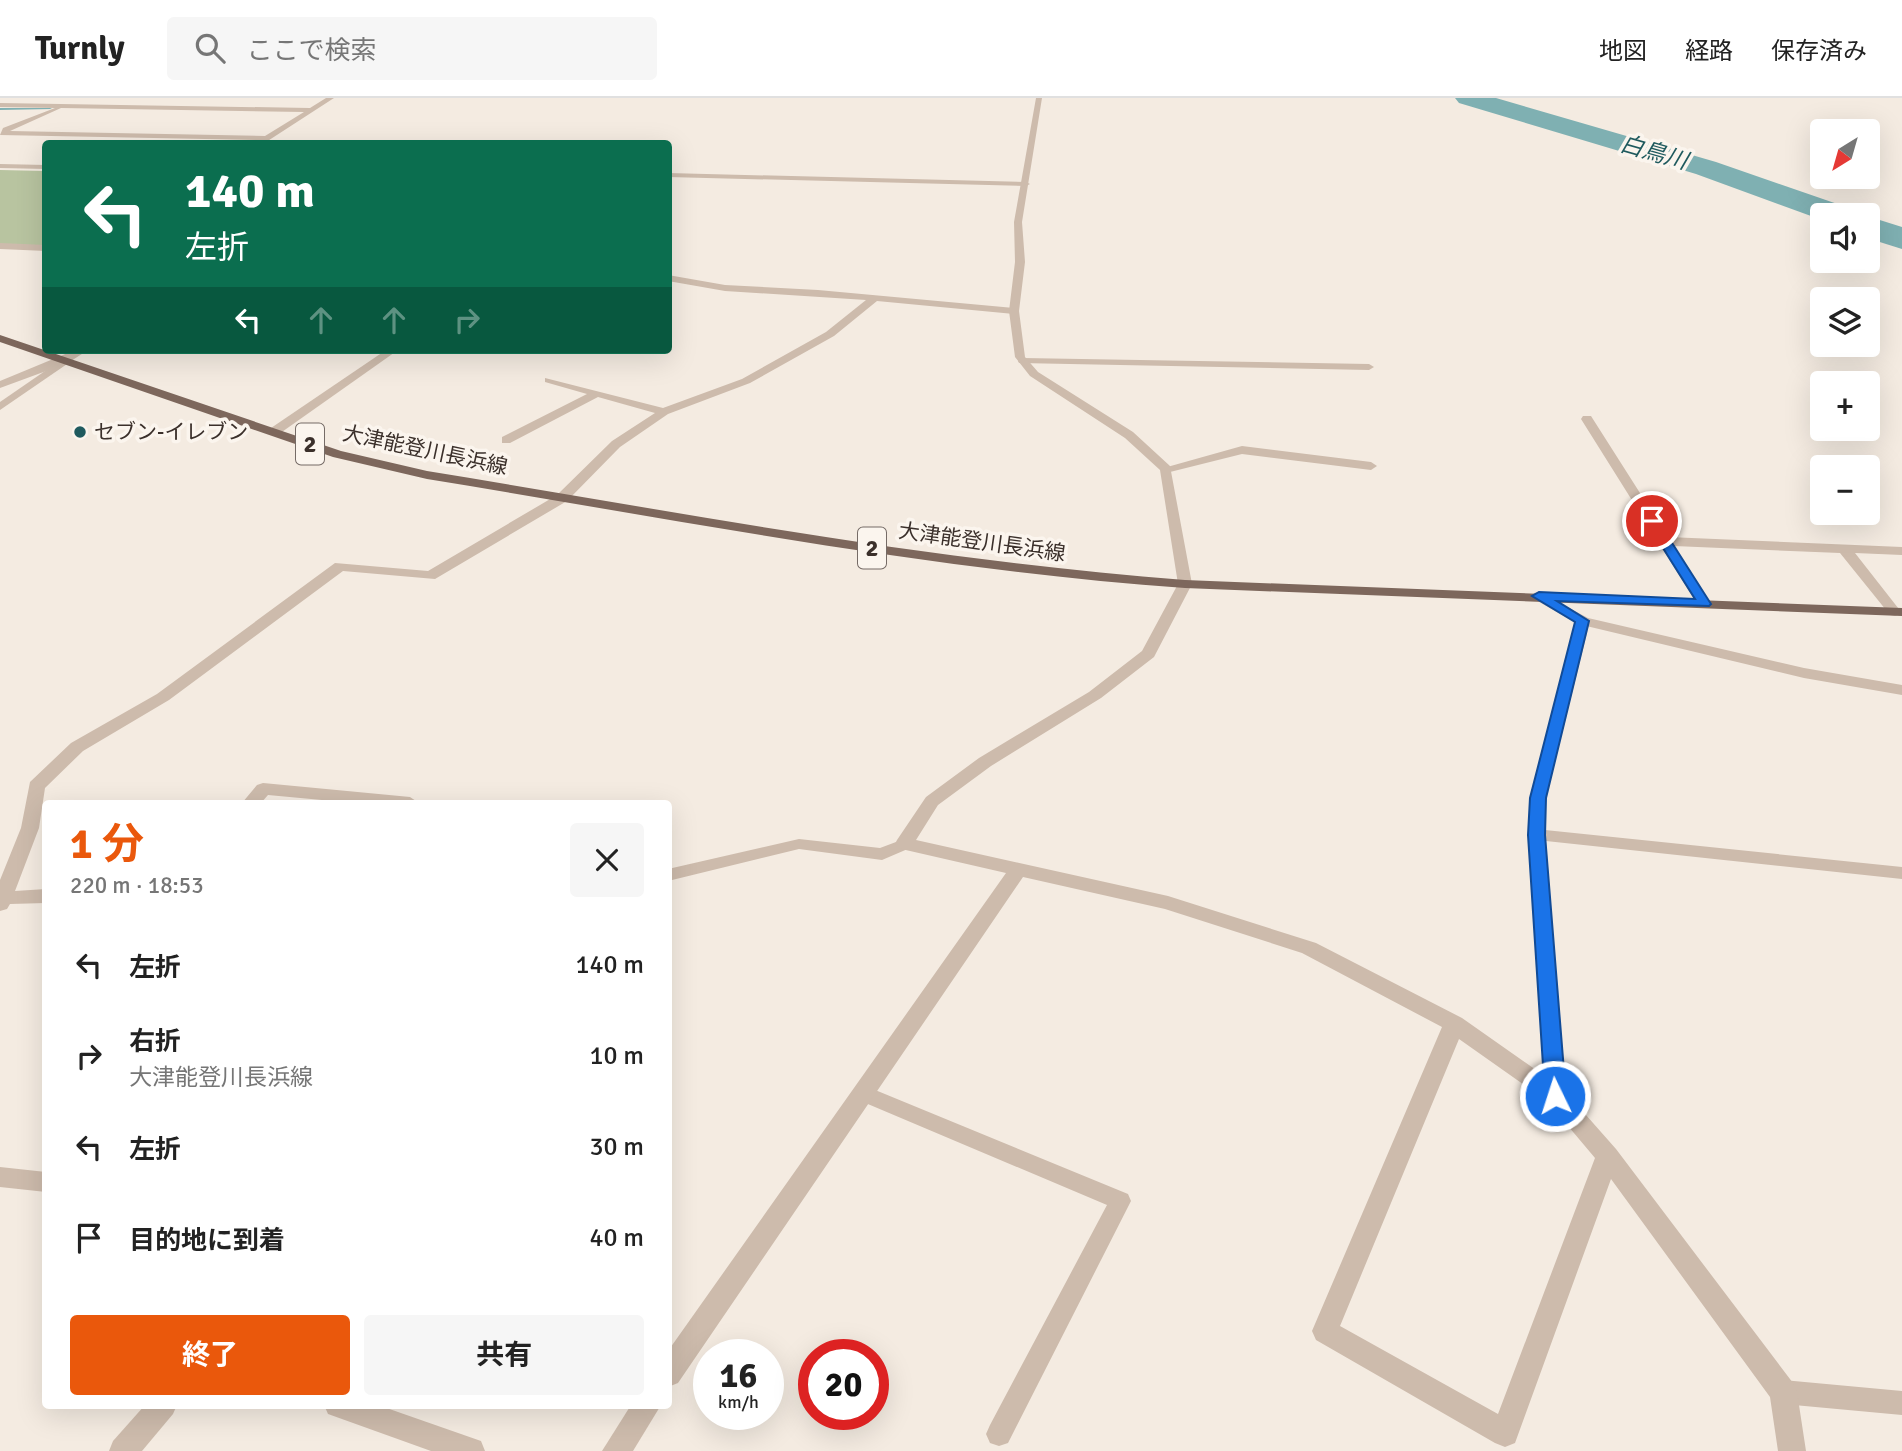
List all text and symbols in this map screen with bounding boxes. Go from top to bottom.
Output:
search box [167,17,657,80]
text: Turnly [35,28,125,69]
icon: search [191,29,229,67]
text: ここで検索 [247,35,377,67]
text: 地図 [1599,36,1647,66]
text: 経路 [1685,36,1733,66]
text: 保存済み [1771,36,1867,66]
north arrow [1810,119,1880,189]
map controls [1810,119,1880,525]
water label: 白鳥川 [1617,129,1694,177]
text: 140 m [185,161,315,221]
icon: left [70,168,161,259]
button: sound [1810,203,1880,273]
text: 左折 [185,228,249,267]
button: layers [1810,287,1880,357]
icon: left [229,301,267,339]
icon: ahead [302,301,340,339]
icon: ahead [375,301,413,339]
icon: right [448,301,486,339]
button: + [1810,371,1880,441]
place label: セブン-イレブン [94,419,248,445]
street label: 大津能登川長浜線 [340,420,510,480]
marker: セブン-イレブン [72,424,88,440]
road number: 2 [296,424,324,464]
button: − [1810,455,1880,525]
pin [1622,491,1682,551]
icon: arrive [1633,502,1671,540]
street label: 大津能登川長浜線 [897,517,1067,567]
road number: 2 [858,528,886,569]
text: 1 分 [70,819,144,870]
button: close [570,823,644,897]
text: 220 m · 18:53 [70,871,204,900]
icon: left [70,946,108,984]
text: 140 m [575,949,644,981]
text: 左折 [129,952,181,984]
text: 右折 [129,1026,181,1058]
icon: right [70,1037,108,1075]
text: 10 m [589,1040,644,1072]
position arrow [1518,1059,1592,1133]
text: 大津能登川長浜線 [129,1063,313,1092]
icon: left [70,1128,108,1166]
text: 30 m [589,1131,644,1163]
text: 左折 [129,1134,181,1166]
icon: arrive [70,1219,108,1257]
text: 40 m [589,1222,644,1254]
text: 目的地に到着 [129,1225,285,1257]
button: 終了 [70,1315,350,1395]
button: 共有 [364,1315,644,1395]
speed limit sign: 20 [798,1339,889,1430]
text: 16 [720,1354,757,1397]
text: km/h [718,1391,759,1413]

